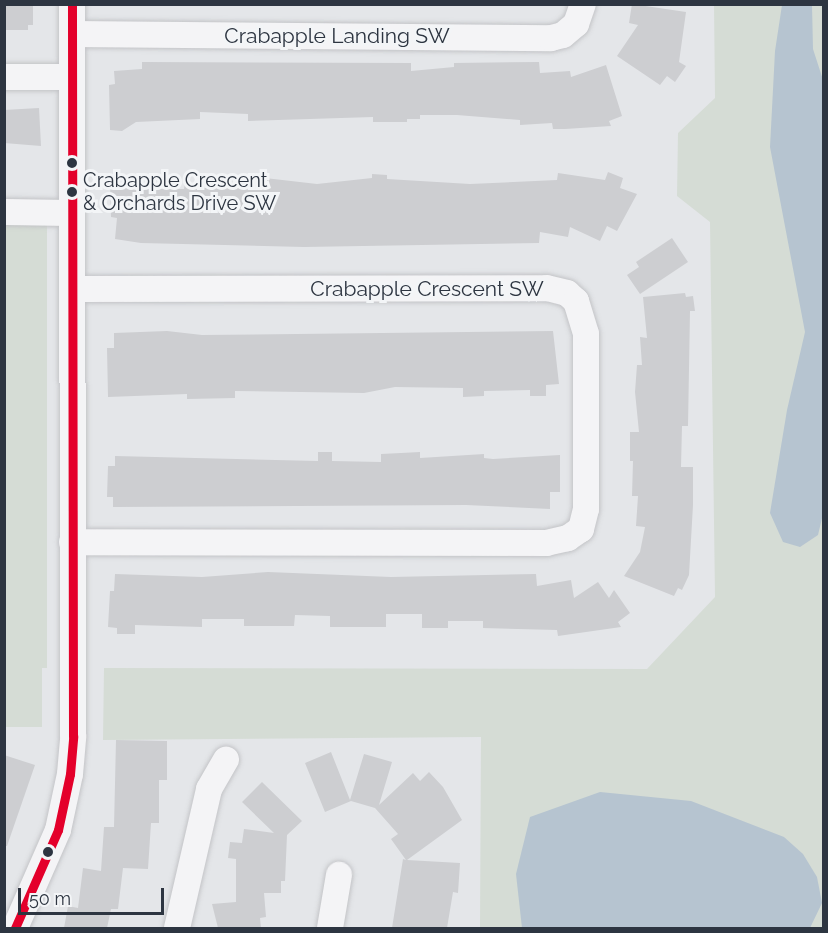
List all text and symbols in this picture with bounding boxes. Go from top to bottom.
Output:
street label: Crabapple Landing SW [224,23,450,49]
unlabelled marker [66,157,78,169]
place label: Crabapple Crescent & Orchards Drive SW [83,168,276,215]
marker: Crabapple Crescent & Orchards Drive SW [66,186,78,198]
street label: Crabapple Crescent SW [310,276,544,302]
unlabelled marker [42,846,54,858]
scale bar [21,876,166,914]
text: 50 m [29,888,71,909]

